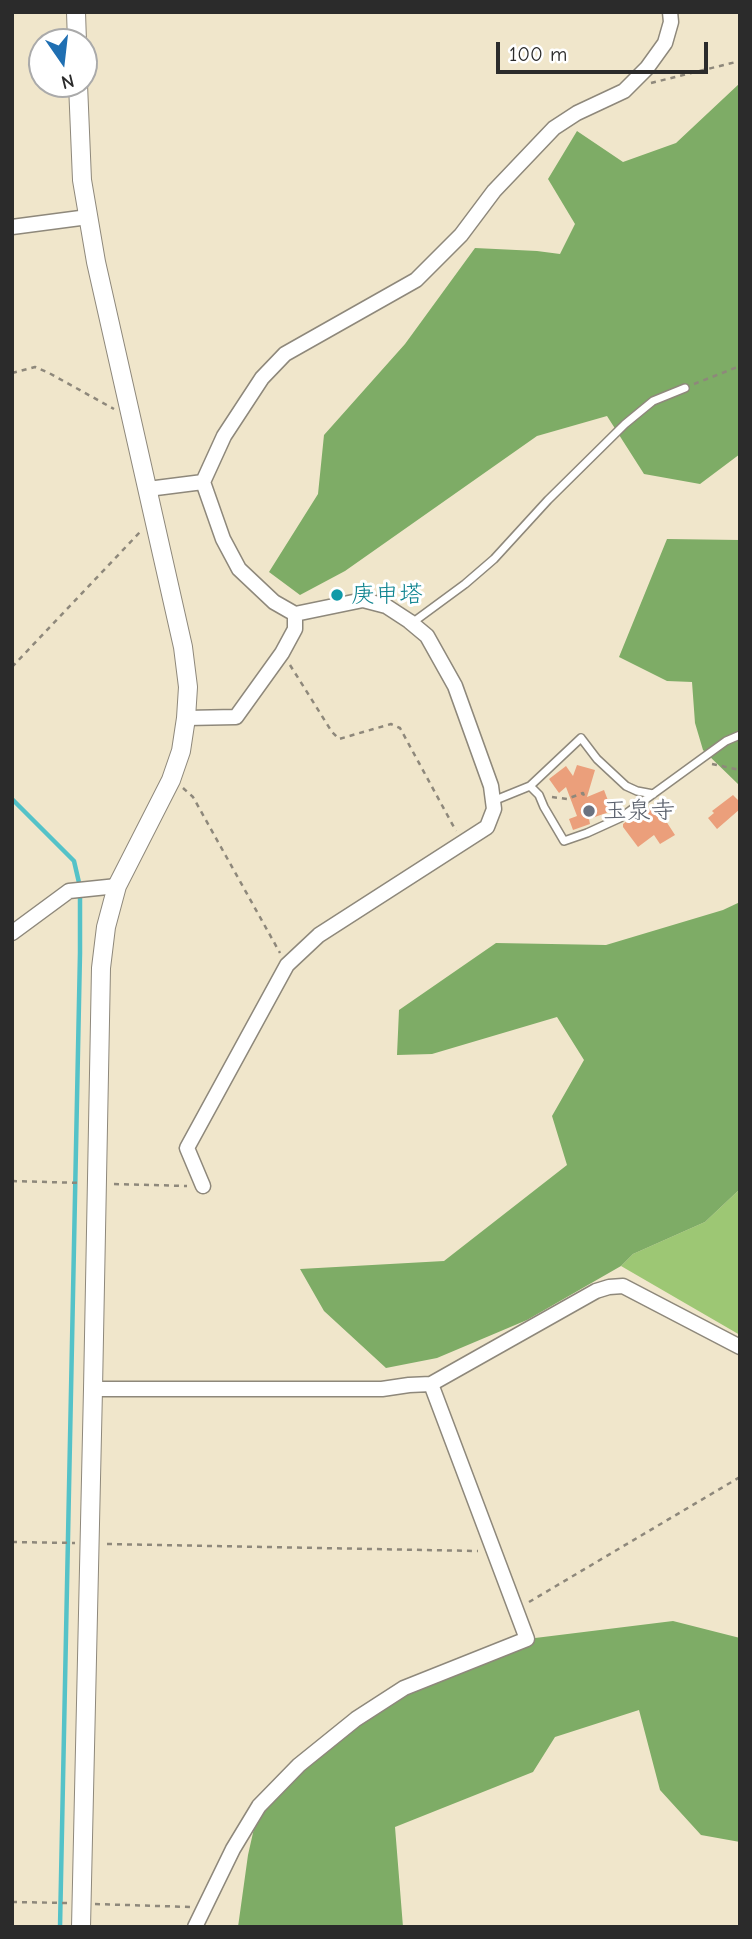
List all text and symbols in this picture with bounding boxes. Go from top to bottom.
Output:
north arrow [28,28,98,98]
scale bar [500,28,712,72]
text: 100 m [509,42,567,66]
text: N [59,69,76,94]
place label: 庚申塔 [351,581,423,609]
marker: 庚申塔 [329,587,345,603]
place label: 玉泉寺 [603,797,675,825]
marker: 玉泉寺 [581,803,597,819]

